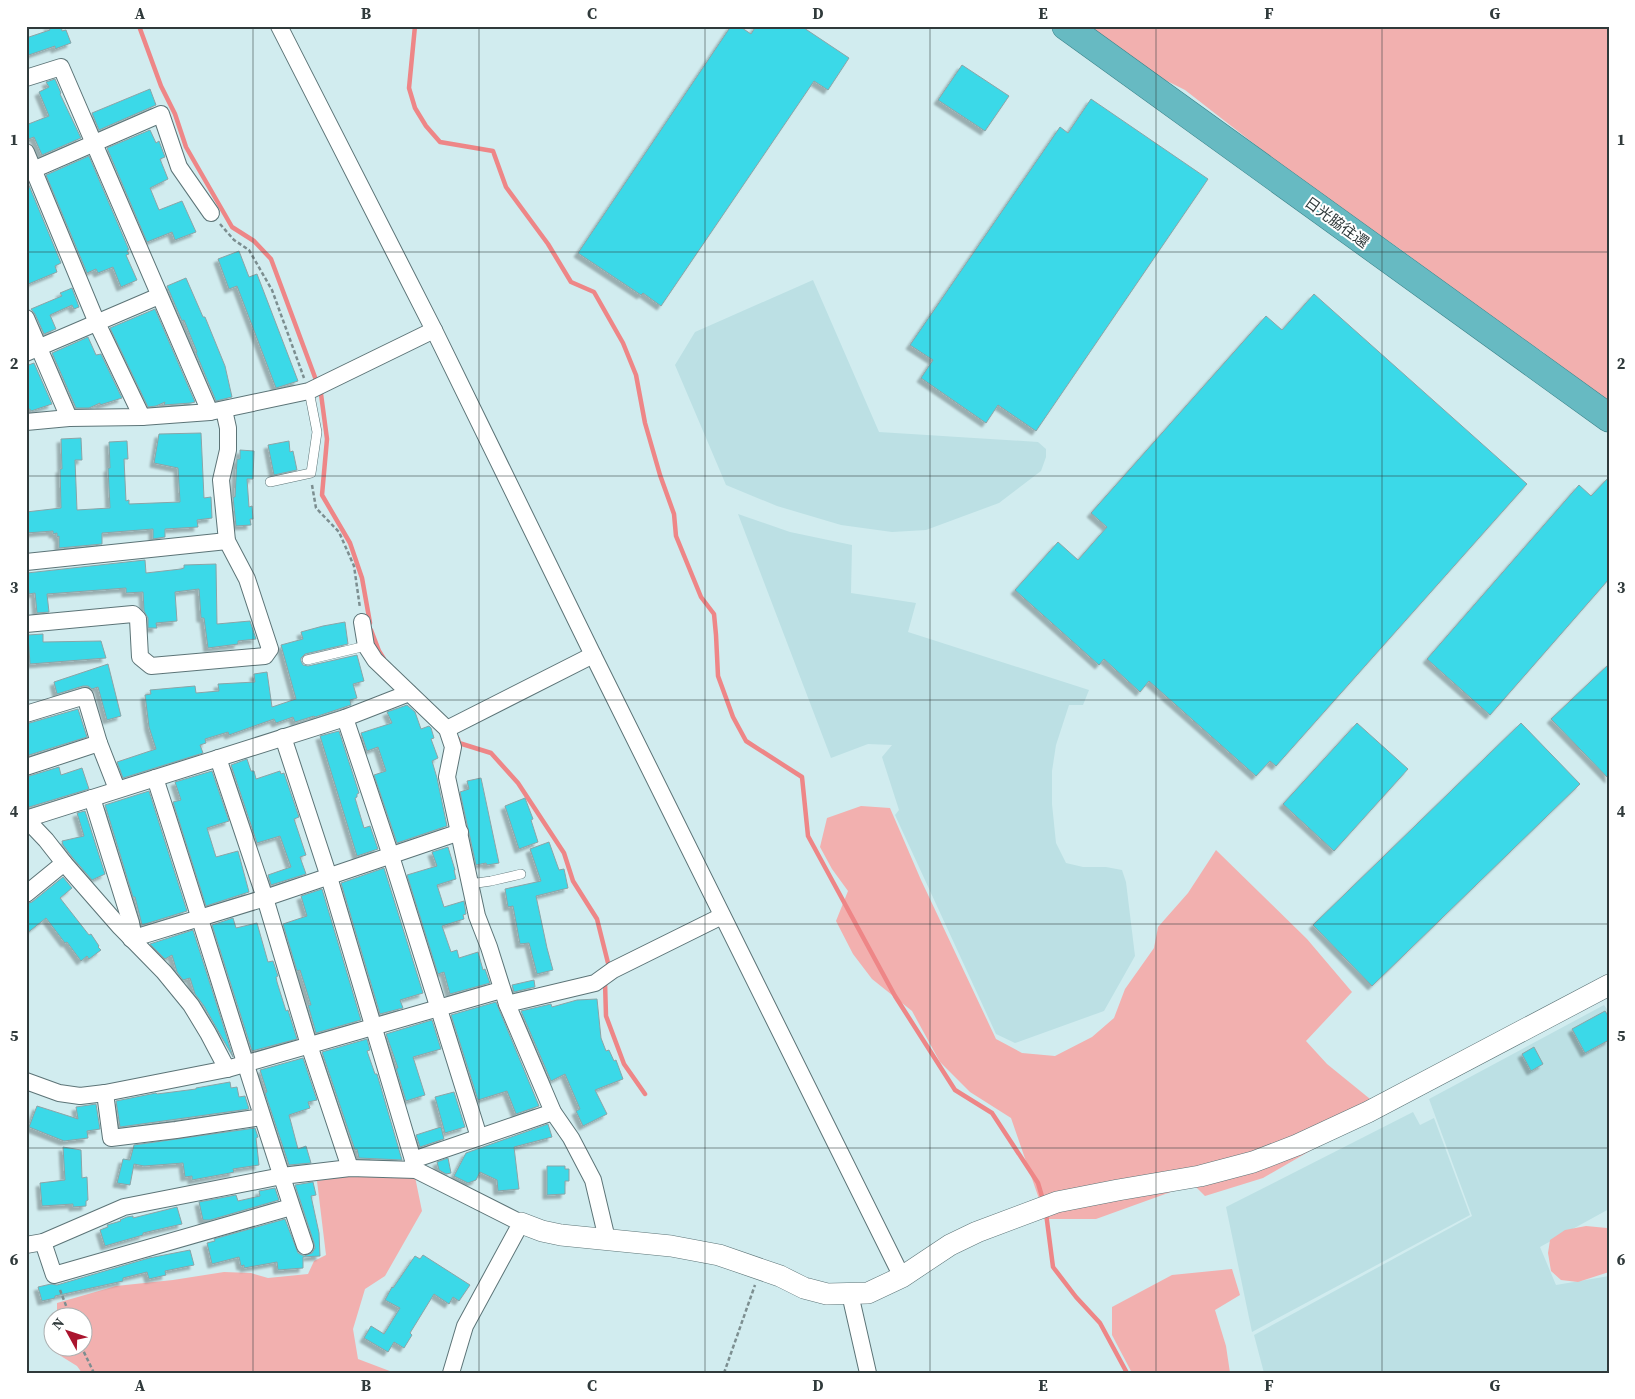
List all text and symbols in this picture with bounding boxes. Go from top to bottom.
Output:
text: A [135,2,146,24]
text: B [361,2,372,24]
text: C [587,2,597,24]
text: D [812,2,824,24]
text: E [1038,2,1048,24]
text: F [1264,2,1274,24]
text: G [1490,2,1501,24]
text: 1 [10,128,18,150]
text: 1 [1617,128,1625,150]
street label: 日光脇往還 [1300,191,1374,253]
text: 2 [10,352,19,374]
text: 2 [1617,352,1626,374]
text: 3 [10,576,19,598]
text: 3 [1617,576,1626,598]
text: 4 [10,800,19,822]
text: 4 [1617,800,1626,822]
text: 5 [10,1024,19,1046]
text: 5 [1617,1024,1626,1046]
text: 6 [10,1248,19,1270]
text: 6 [1617,1248,1626,1270]
north arrow [42,1306,92,1356]
text: N [47,1313,69,1334]
text: A [135,1374,146,1396]
text: B [361,1374,372,1396]
text: C [587,1374,597,1396]
text: D [812,1374,824,1396]
text: E [1038,1374,1048,1396]
text: F [1264,1374,1274,1396]
text: G [1490,1374,1501,1396]

